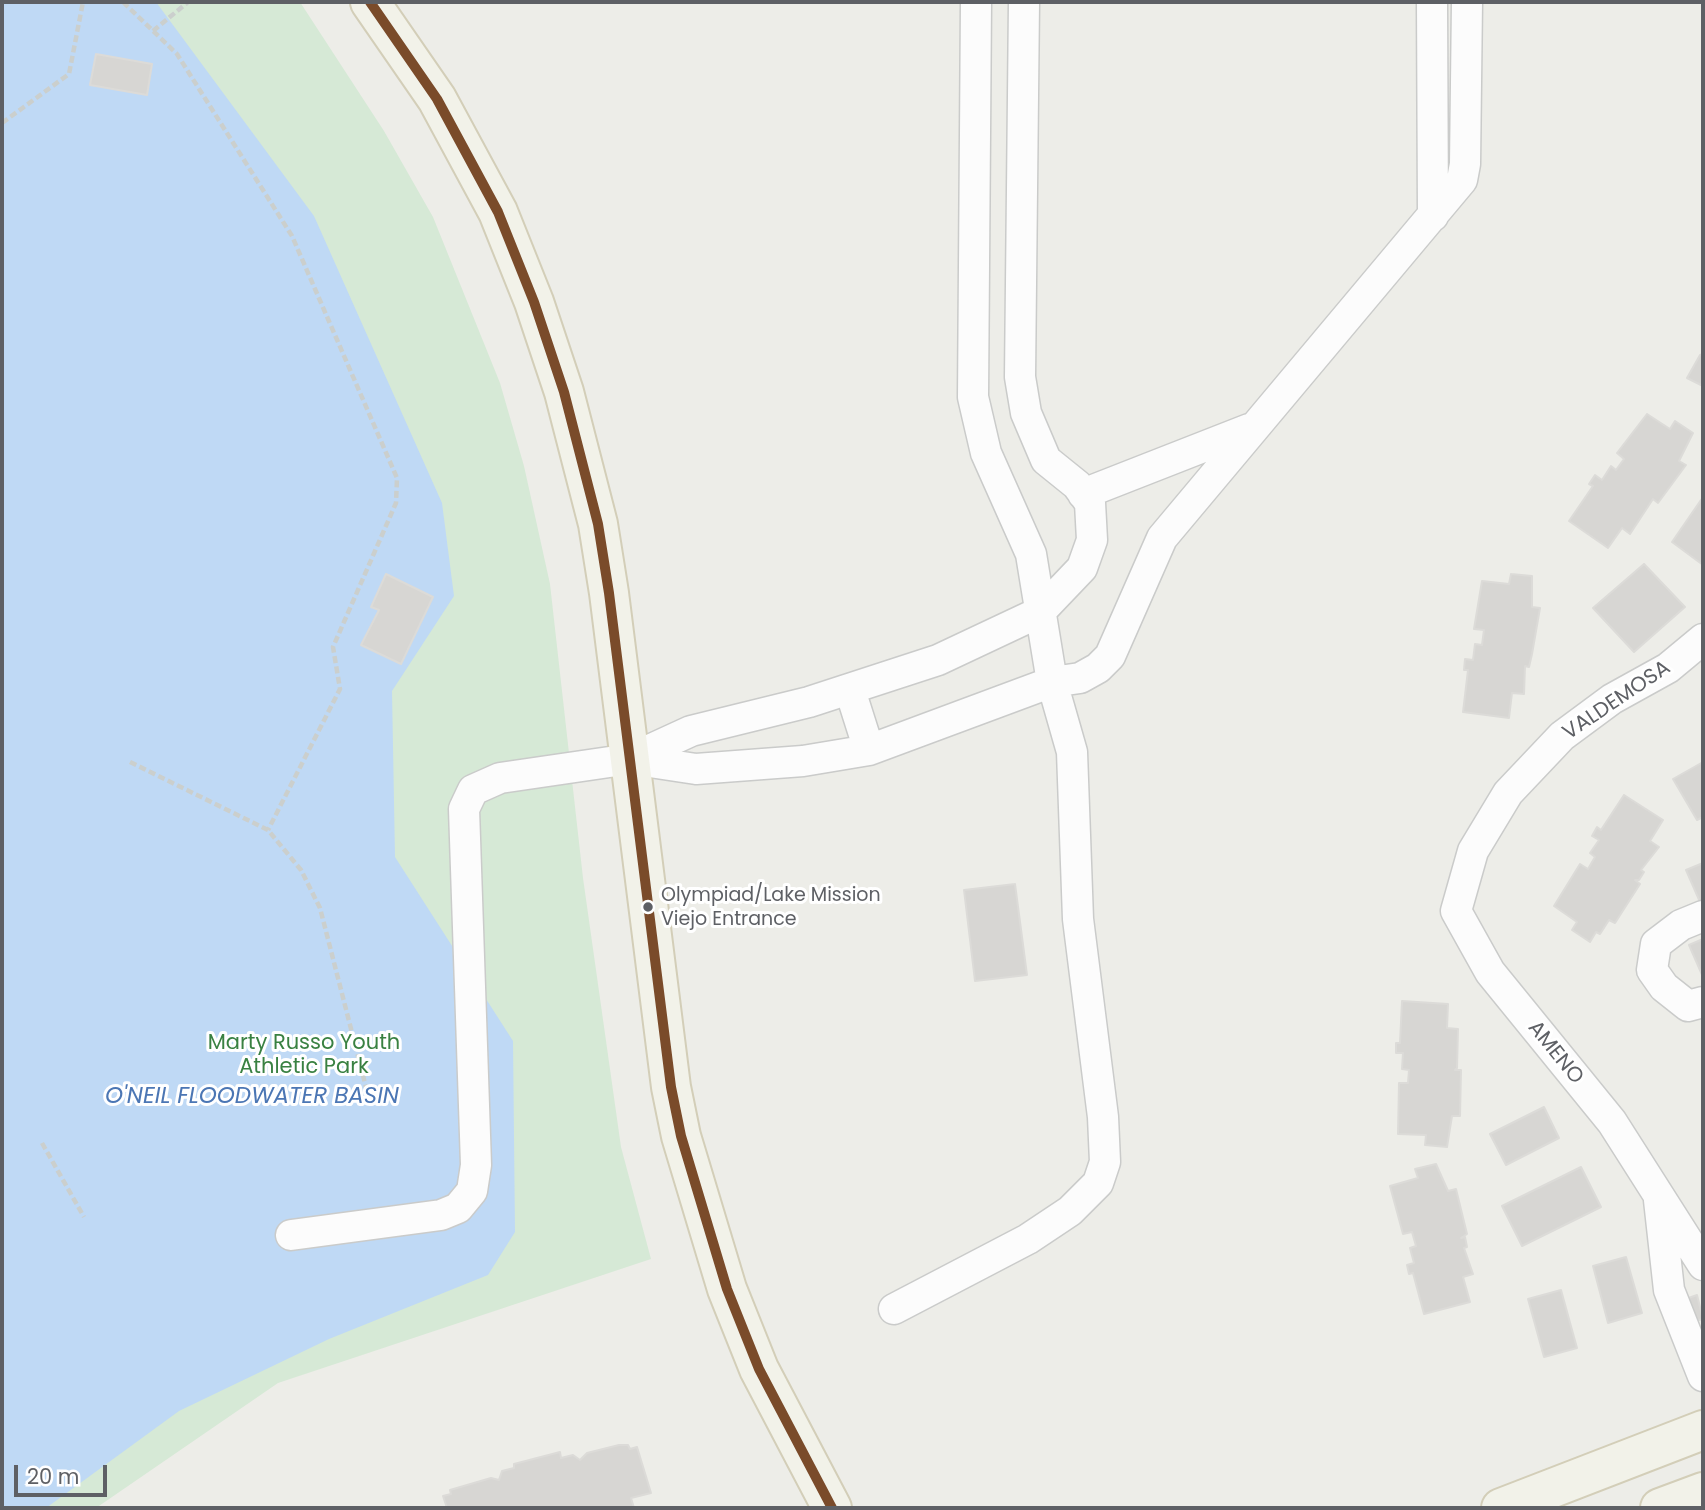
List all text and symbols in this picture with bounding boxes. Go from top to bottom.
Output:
street label: VALDEMOSA [1559,656,1675,746]
place label: Olympiad/Lake Mission Viejo Entrance [661,885,881,929]
marker: Olympiad/Lake Mission Viejo Entrance [641,900,655,914]
street label: AMENO [1522,1016,1588,1090]
park label: Marty Russo Youth Athletic Park [208,1031,400,1081]
water label: O'NEIL FLOODWATER BASIN [105,1083,399,1111]
scale bar [18,1450,110,1494]
text: 20 m [27,1462,80,1491]

